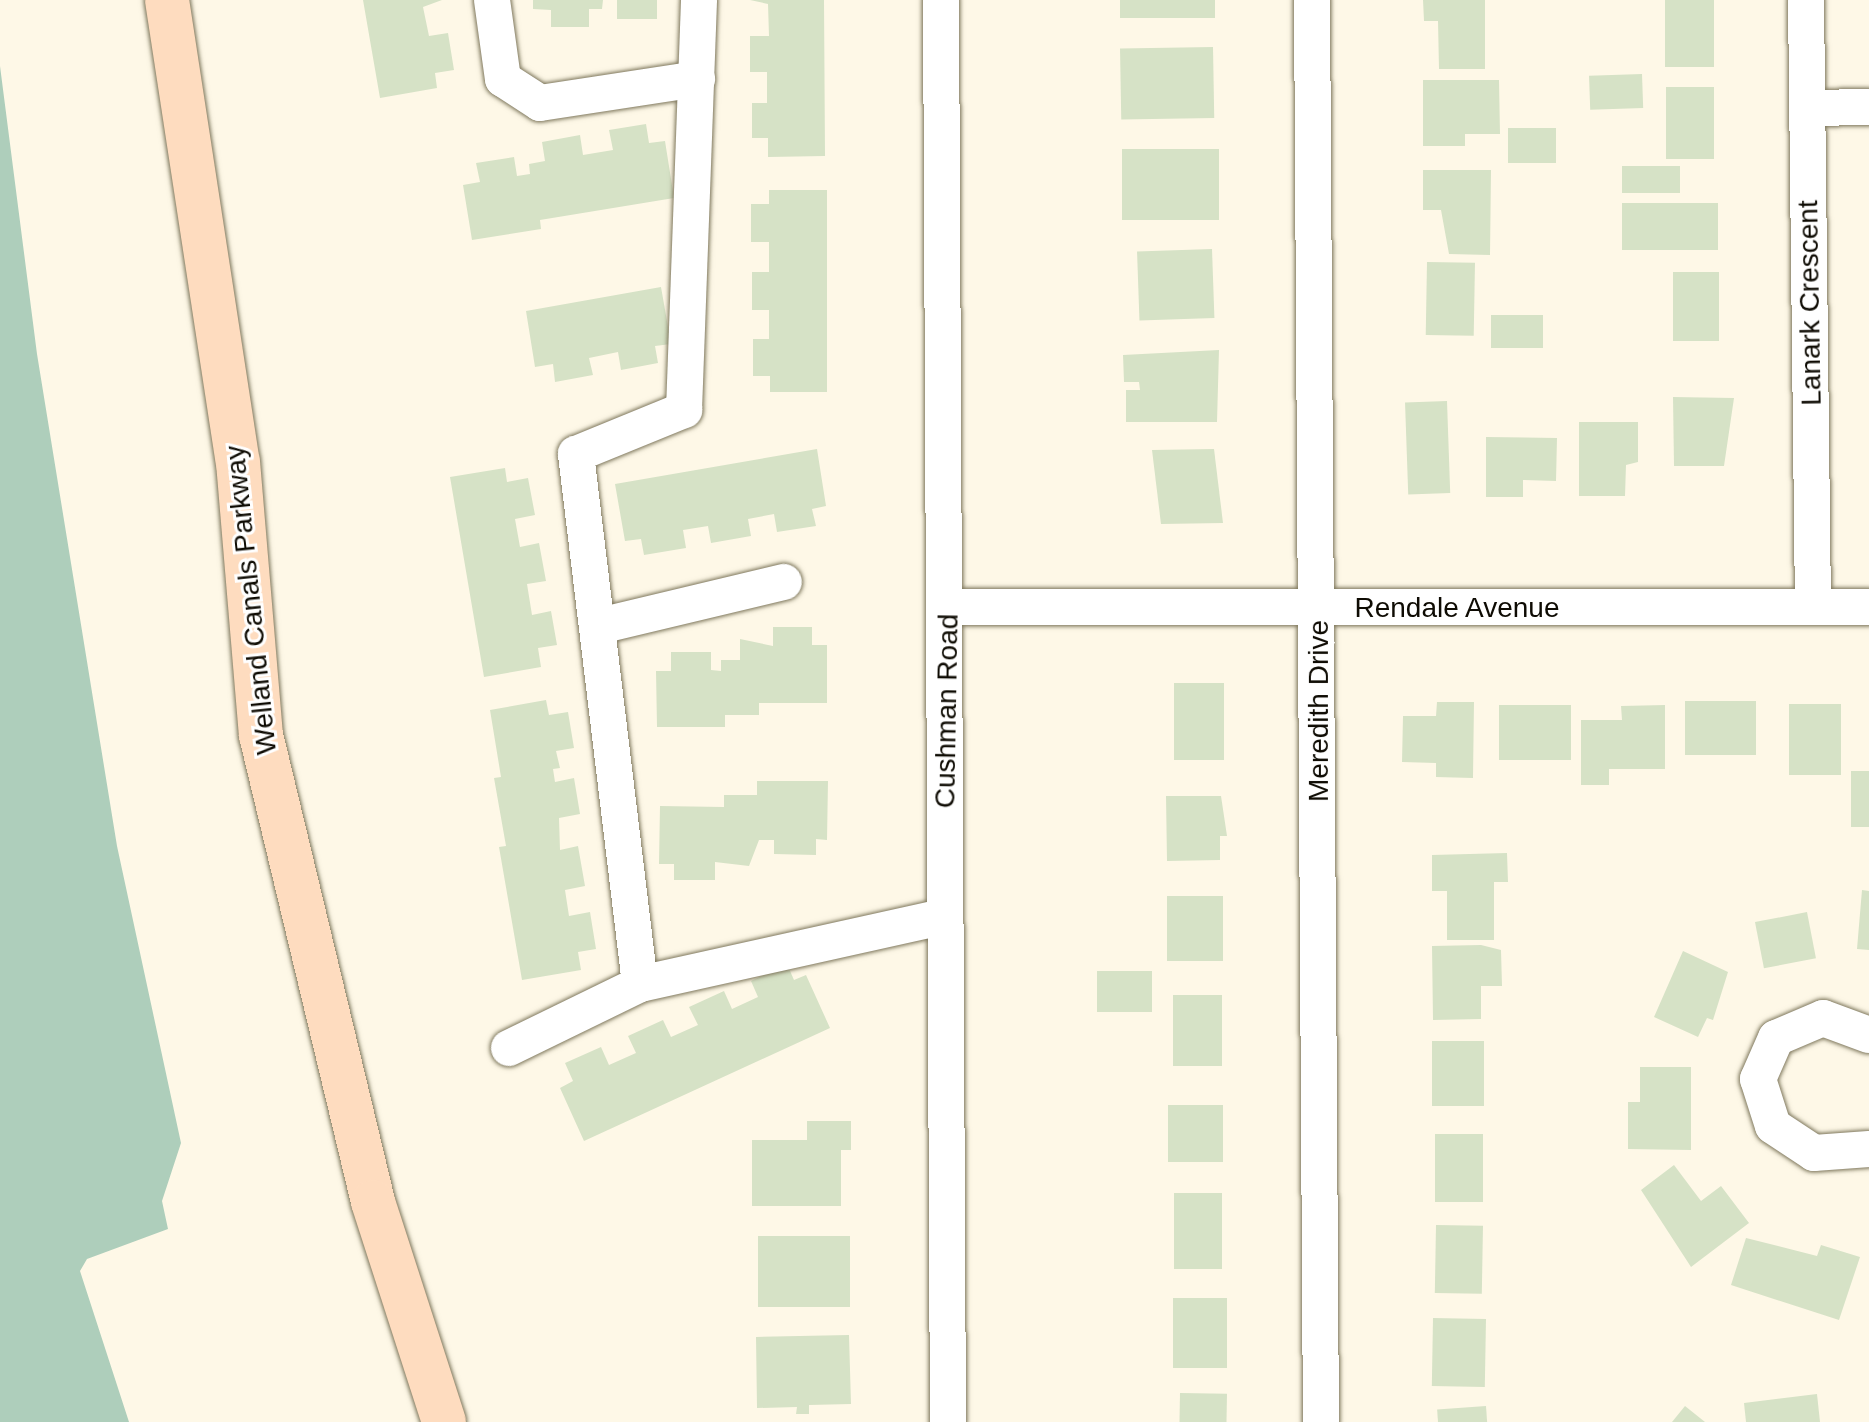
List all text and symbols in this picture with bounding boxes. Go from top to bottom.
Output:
street label: Lanark Crescent [1791,200,1829,406]
street label: Welland Canals Parkway [218,444,284,756]
street label: Rendale Avenue [1354,591,1560,625]
street label: Cushman Road [929,613,965,809]
street label: Meredith Drive [1302,620,1336,802]

